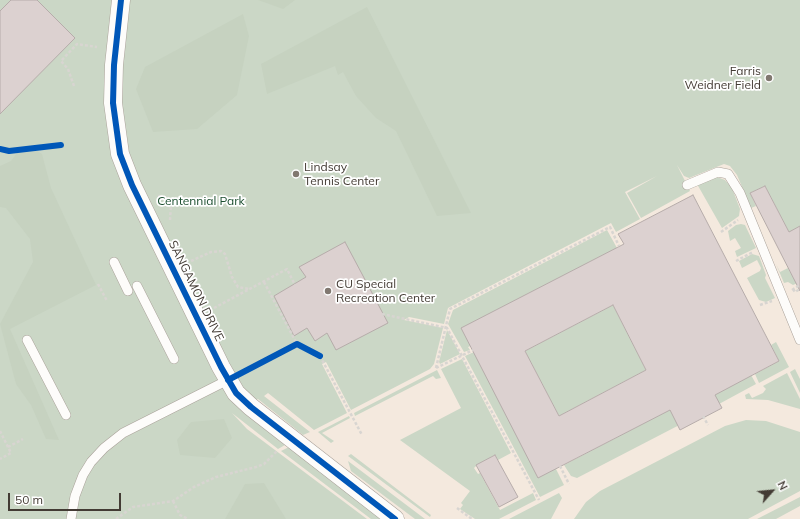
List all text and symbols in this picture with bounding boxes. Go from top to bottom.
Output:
place label: Farris Weidner Field [685,64,761,92]
marker: Farris Weidner Field [764,73,774,83]
place label: Lindsay Tennis Center [304,160,379,188]
marker: Lindsay Tennis Center [291,169,301,179]
park label: Centennial Park [157,194,245,208]
street label: SANGAMON DRIVE [165,238,227,344]
place label: CU Special Recreation Center [336,277,435,305]
marker: CU Special Recreation Center [323,286,333,296]
north arrow [752,471,792,511]
text: N [775,479,791,492]
scale bar [10,485,123,511]
text: 50 m [15,492,43,507]

